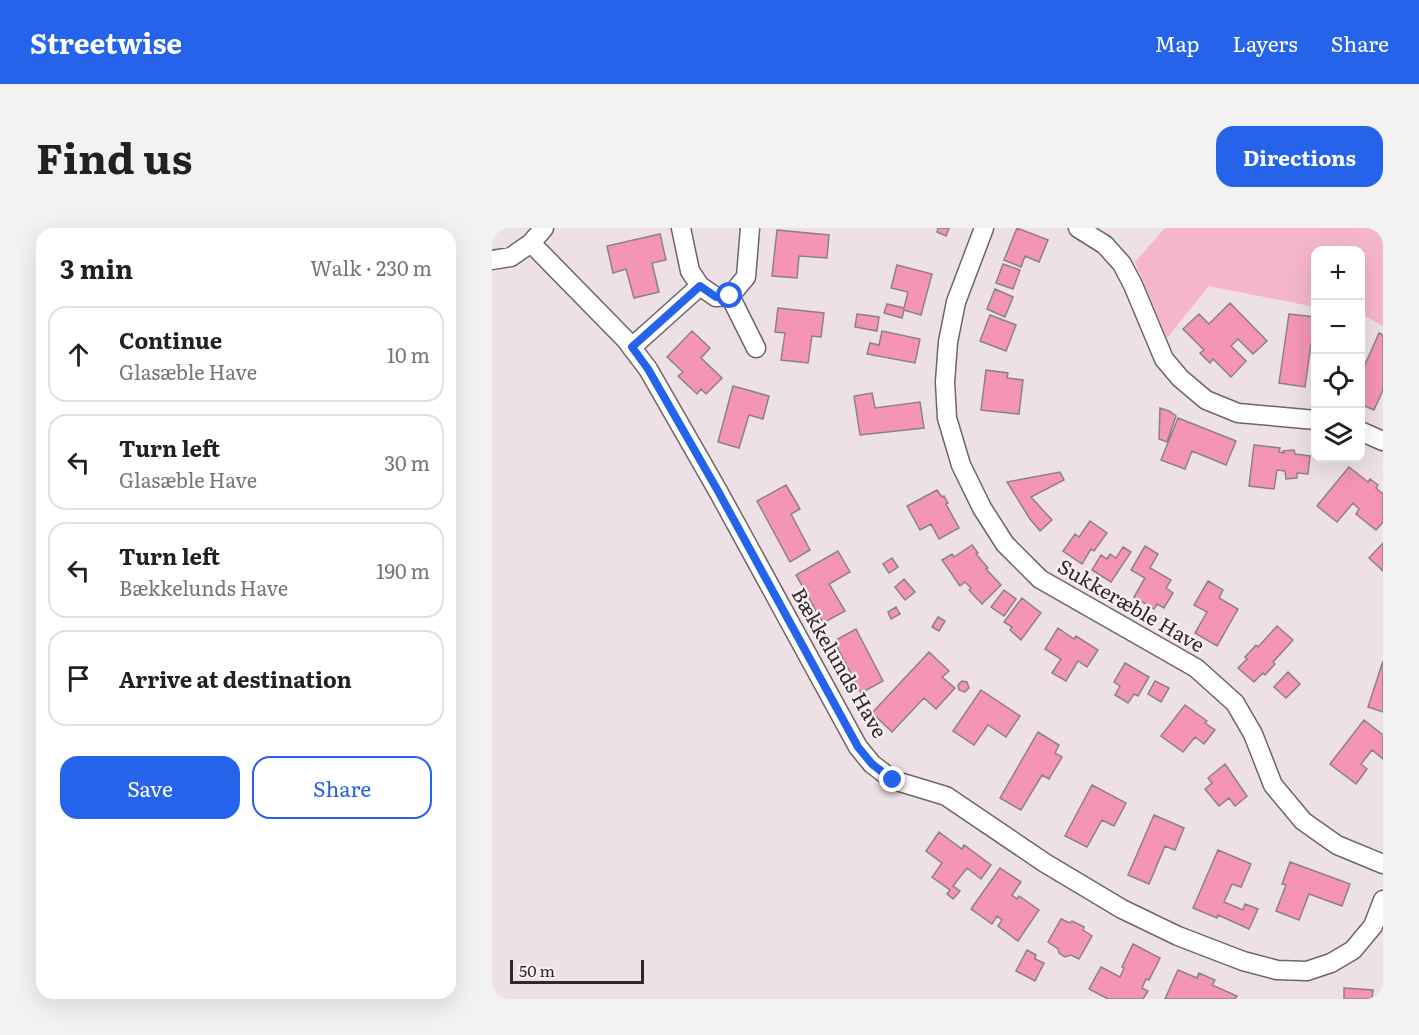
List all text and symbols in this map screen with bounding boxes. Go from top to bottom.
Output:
text: Streetwise [30,21,182,63]
text: Map [1155,27,1200,58]
text: Layers [1233,27,1298,58]
text: Share [1331,27,1389,58]
text: Find us [36,125,193,187]
button: Directions [1216,126,1383,187]
map controls [1311,246,1365,462]
button: + [1311,246,1365,300]
text: 3 min [60,248,133,287]
text: Walk · 230 m [310,252,432,282]
route start [716,282,742,308]
button: − [1311,300,1365,354]
text: Continue [119,323,222,356]
icon: ahead [62,338,95,371]
text: 10 m [387,339,430,369]
button: locate [1311,354,1365,408]
text: Glasæble Have [119,356,257,386]
button: layers [1311,408,1365,462]
text: Turn left [119,431,220,464]
icon: left [62,446,95,479]
text: 30 m [384,447,430,477]
text: Glasæble Have [119,464,257,494]
text: Turn left [119,539,220,572]
street label: Sukkeræble Have [1053,550,1211,658]
icon: left [62,554,95,587]
text: 190 m [376,555,430,585]
text: Bækkelunds Have [119,572,288,602]
street label: Bækkelunds Have [785,581,896,743]
icon: arrive [62,662,95,695]
text: Arrive at destination [119,662,352,695]
button: Save [60,756,240,819]
button: Share [252,756,432,819]
route end [879,766,905,792]
scale bar [510,957,644,984]
text: 50 m [519,958,555,982]

